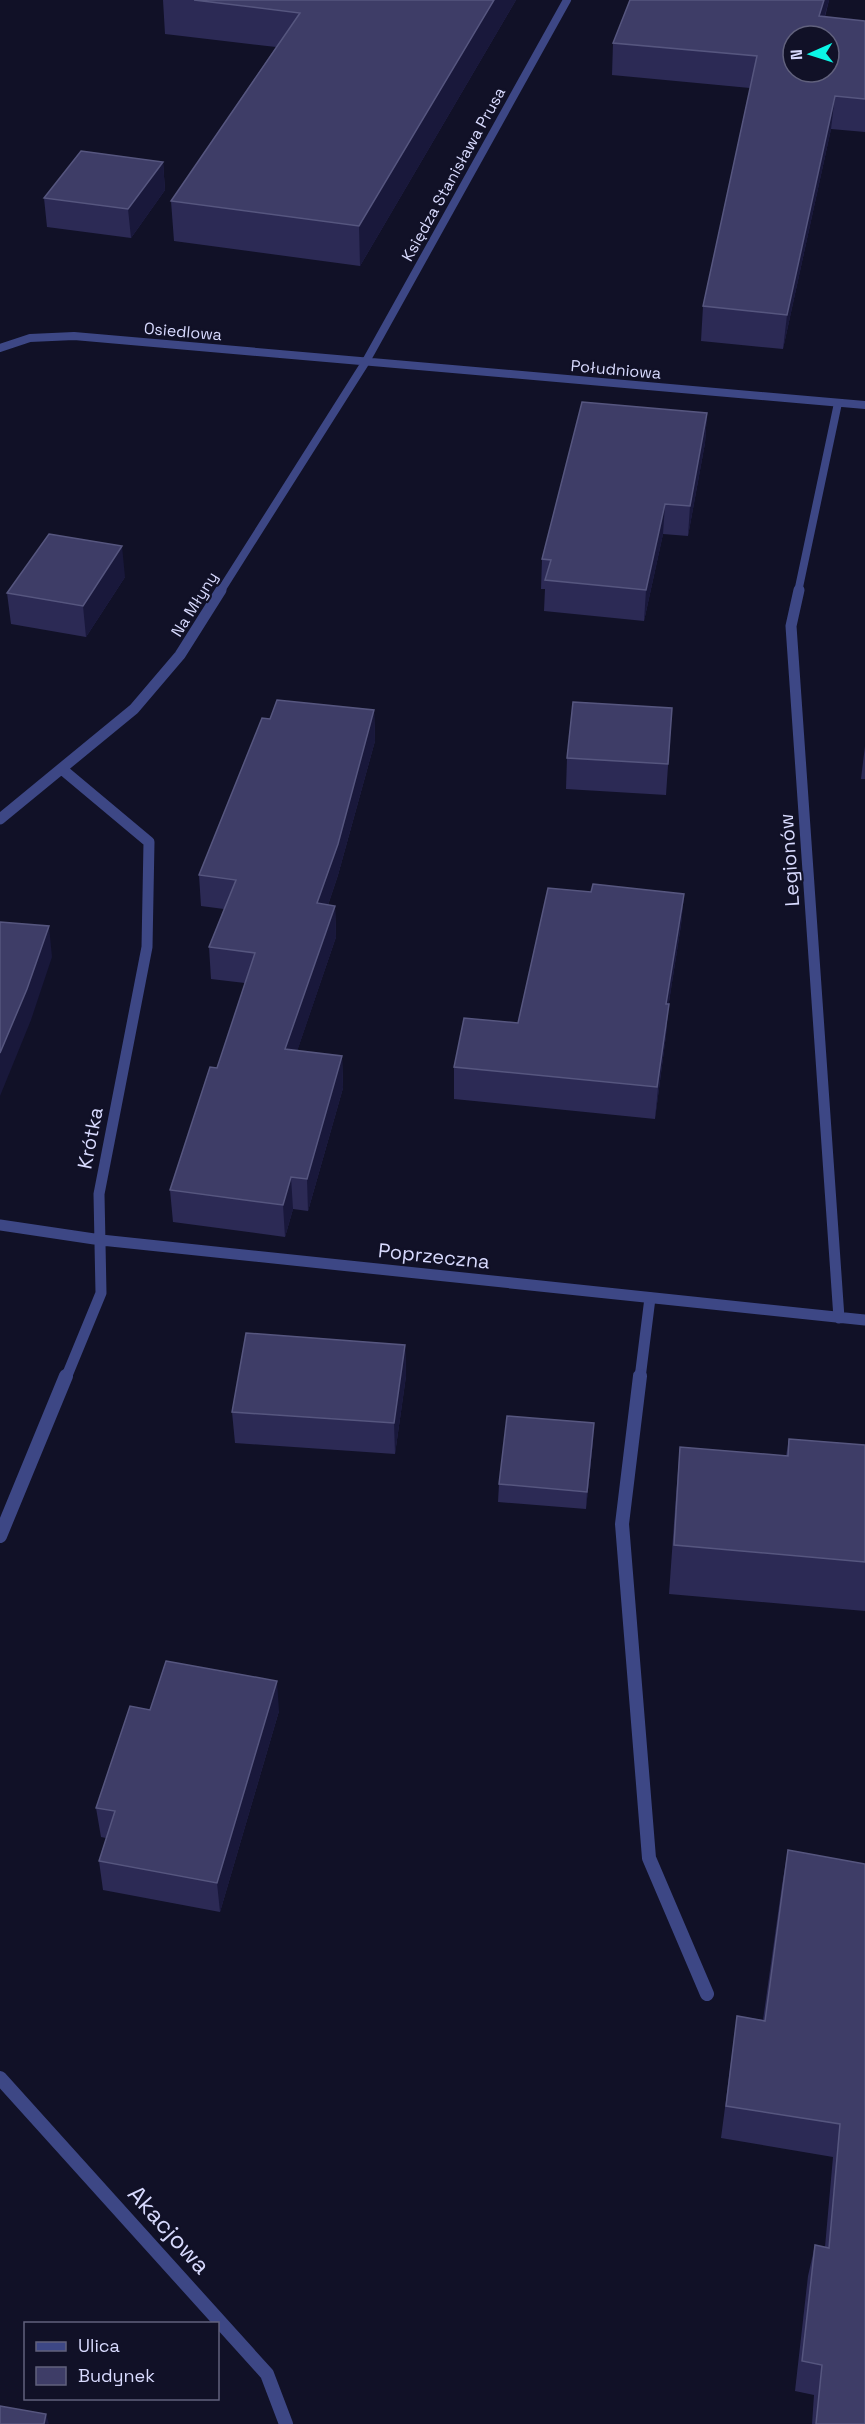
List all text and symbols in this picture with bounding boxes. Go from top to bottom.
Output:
north arrow [781,24,841,84]
text: N [786,49,807,61]
street label: Księdza Stanisława Prusa [397,84,510,265]
street label: Osiedlowa [143,318,223,345]
street label: Południowa [570,355,662,384]
street label: Na Młyny [166,568,223,641]
street label: Legionów [773,813,805,907]
street label: Krótka [71,1105,109,1171]
street label: Poprzeczna [377,1237,491,1275]
street label: Akacjowa [121,2179,217,2281]
legend [24,2322,219,2400]
text: Ulica [78,2334,120,2357]
text: Budynek [78,2364,155,2387]

